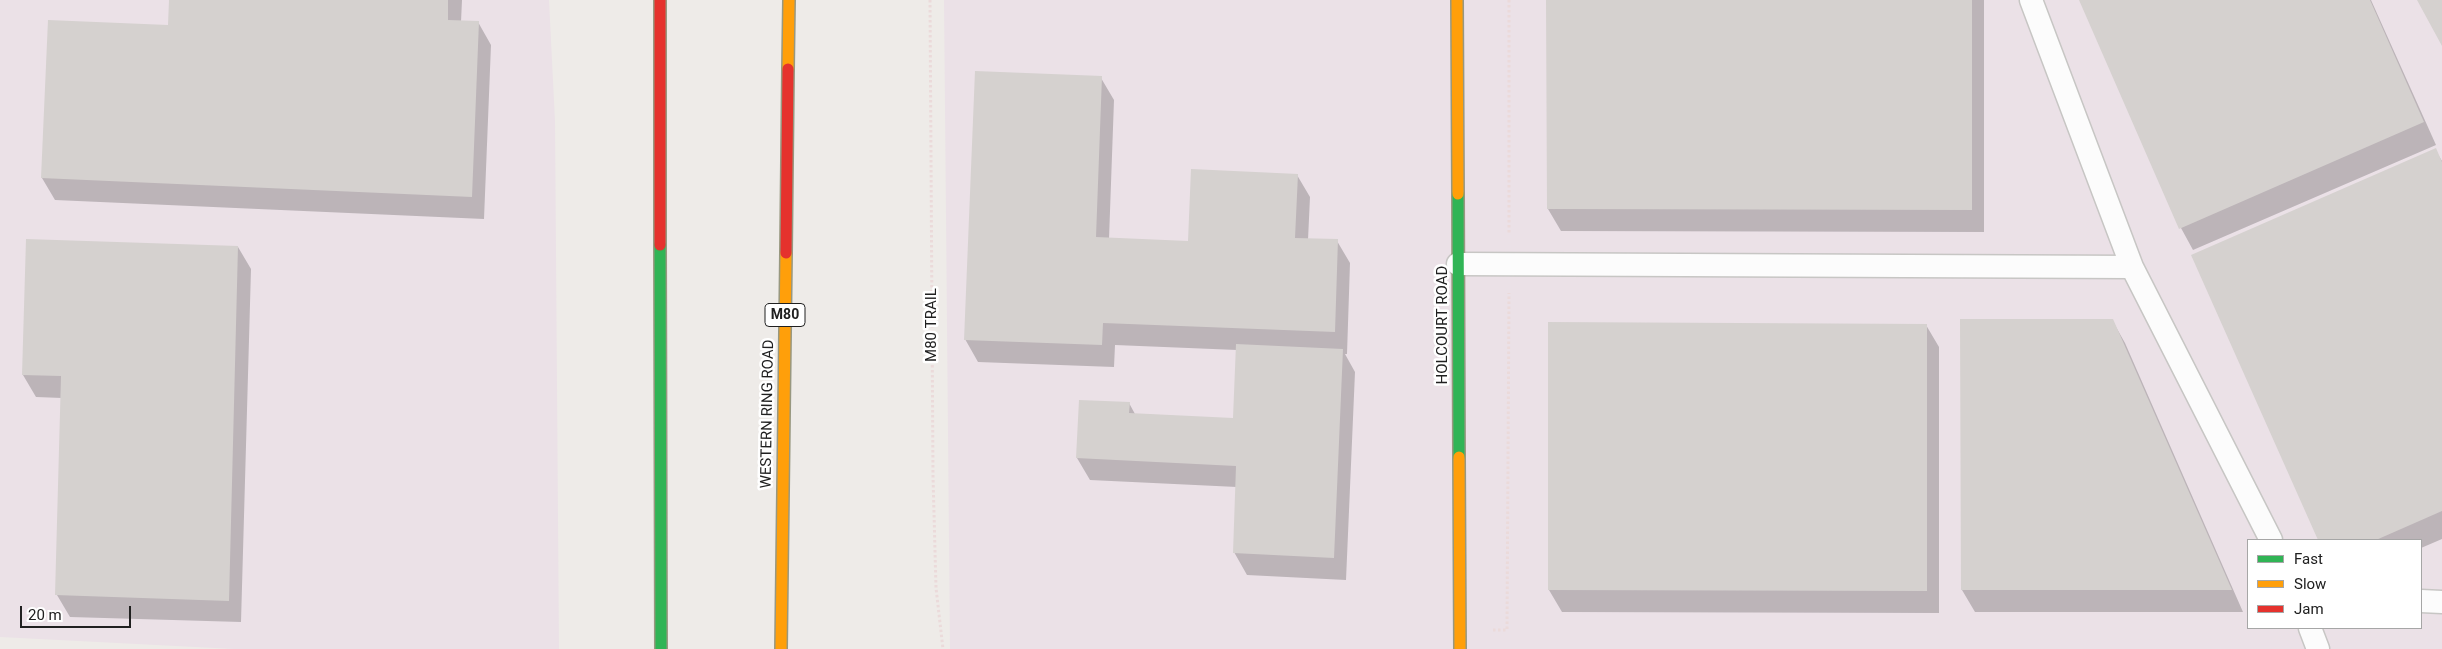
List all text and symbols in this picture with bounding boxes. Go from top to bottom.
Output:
street label: HOLCOURT ROAD [1434,266,1452,384]
street label: M80 TRAIL [923,288,941,362]
road number: M80 [765,304,805,326]
street label: WESTERN RING ROAD [758,339,778,489]
legend [2247,539,2422,629]
text: Fast [2294,550,2323,568]
text: Slow [2294,575,2326,593]
scale bar [22,596,134,628]
text: Jam [2294,600,2324,618]
text: 20 m [28,606,62,624]

